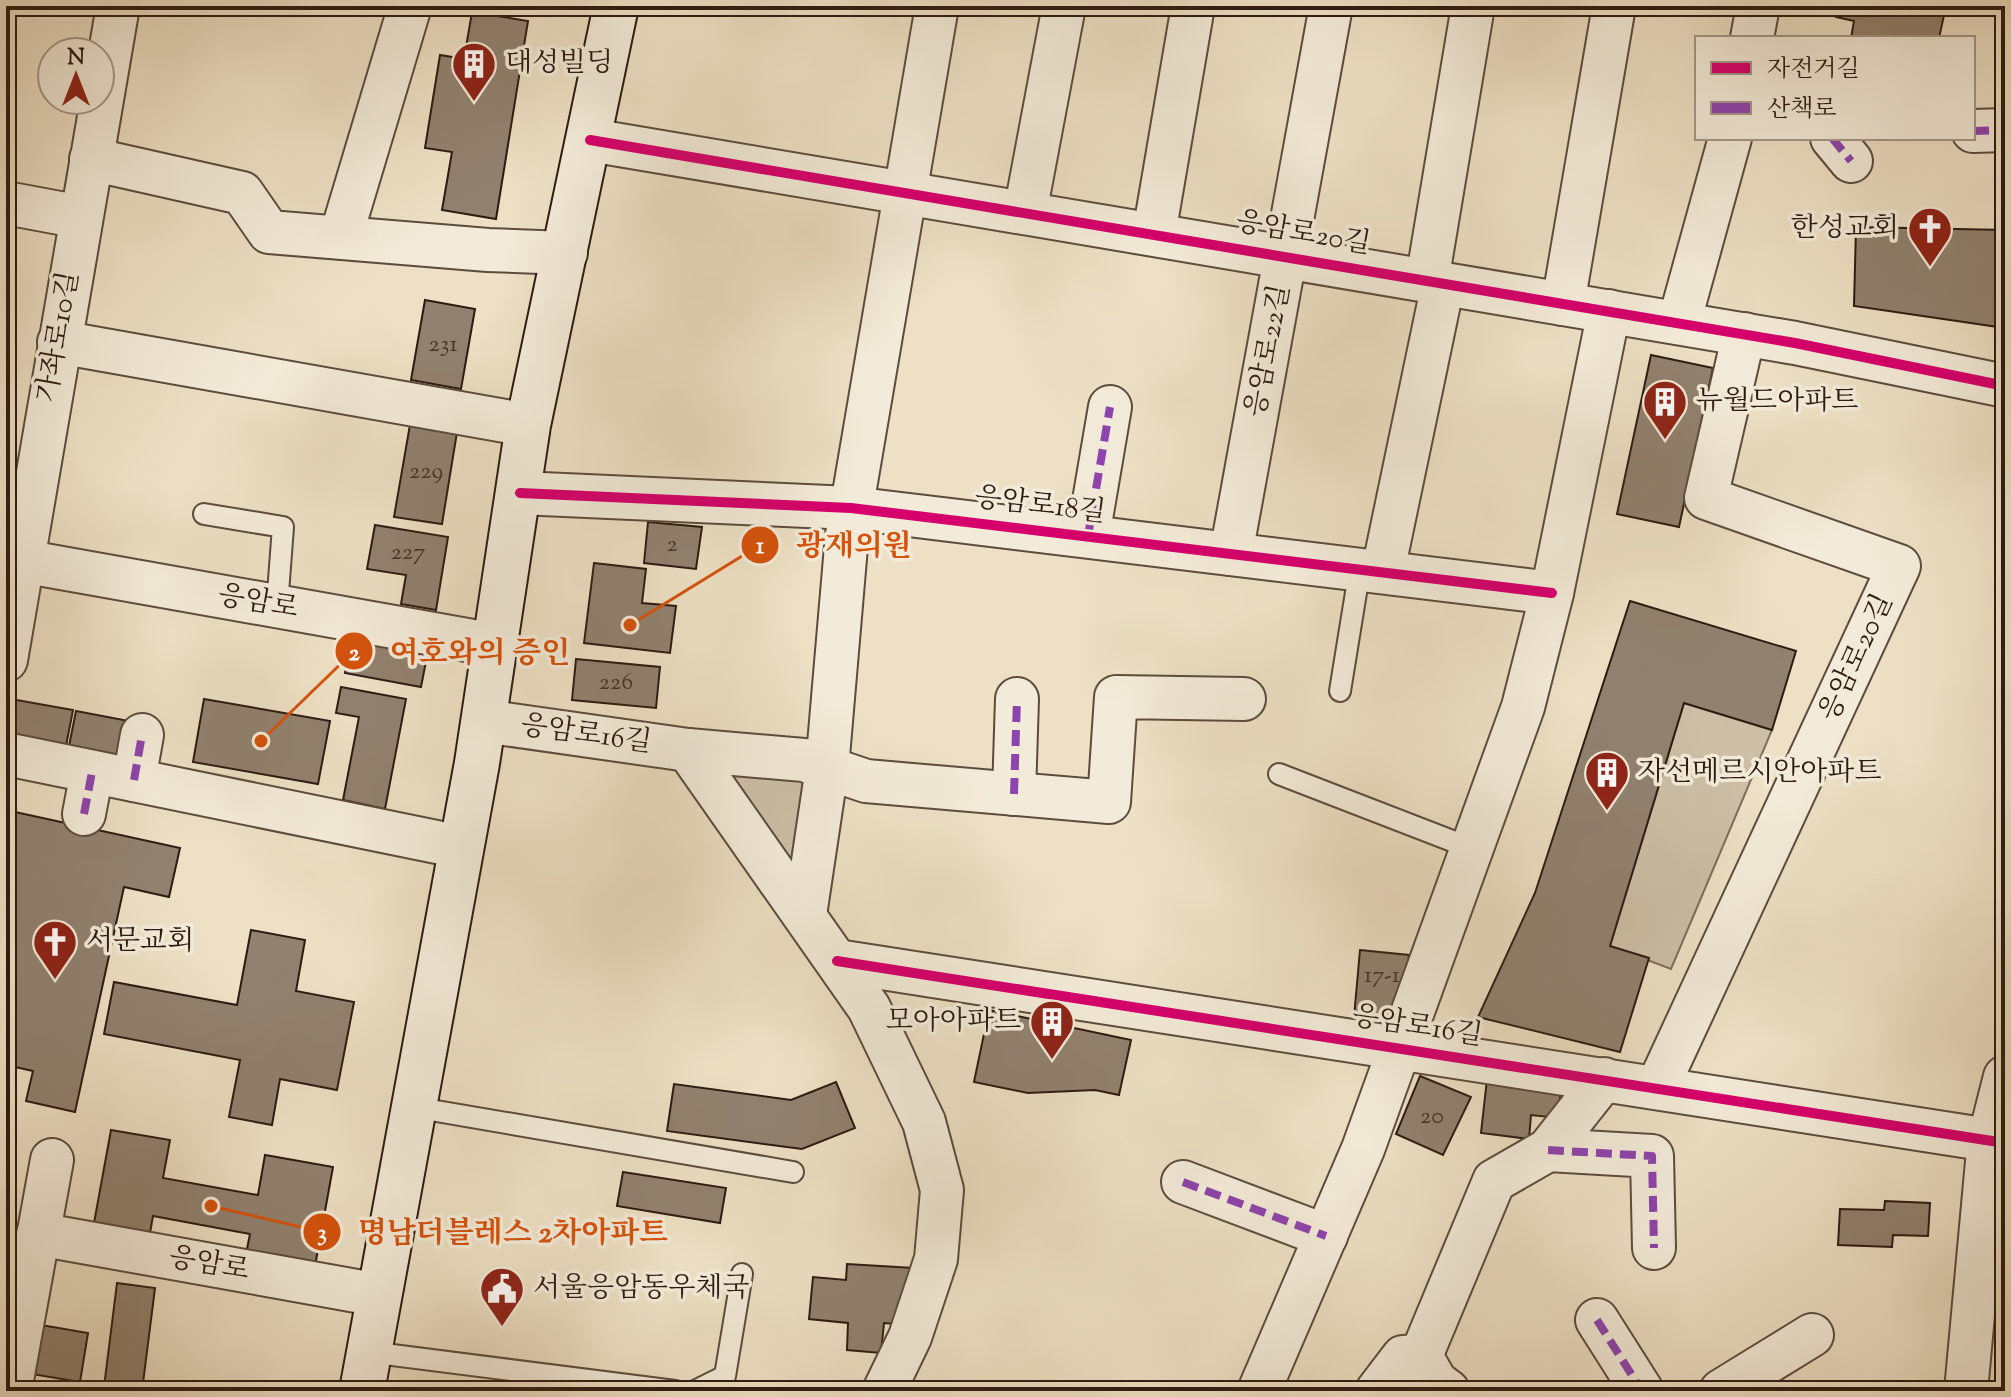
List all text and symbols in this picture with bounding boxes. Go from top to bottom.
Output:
north arrow [36,36,116,116]
legend [1695,36,1975,140]
building icon: 대성빌딩 [450,40,498,103]
text: N [67,43,85,75]
place label: 대성빌딩 [505,44,613,84]
text: 자전거길 [1767,53,1860,87]
text: 산책로 [1767,93,1837,127]
street label: 응암로20길 [1233,202,1373,266]
church icon: 한성교회 [1906,205,1954,268]
place label: 한성교회 [1791,209,1899,249]
street label: 가좌로10길 [28,268,90,406]
street label: 응암로22길 [1237,281,1301,421]
house number: 231 [428,328,458,362]
building icon: 뉴월드아파트 [1641,378,1689,441]
place label: 뉴월드아파트 [1696,382,1858,422]
house number: 229 [409,455,443,489]
street label: 응암로18길 [972,478,1108,534]
callout: 광재의원 [740,518,928,572]
text: 광재의원 [796,526,912,569]
house number: 2 [666,528,678,562]
text: 1 [756,530,765,564]
house number: 227 [391,536,425,570]
street label: 응암로 [215,576,301,630]
street label: 응암로20길 [1810,588,1904,728]
callout: 여호와의 증인 [334,624,586,678]
text: 여호와의 증인 [390,633,570,676]
text: 2 [348,637,360,671]
house number: 226 [599,666,633,700]
street label: 응암로16길 [518,706,654,764]
building icon: 자선메르시안아파트 [1583,749,1631,812]
place label: 자선메르시안아파트 [1638,753,1881,793]
church icon: 서문교회 [31,918,79,981]
place label: 서문교회 [86,922,194,962]
house number: 17-1 [1364,959,1400,993]
street label: 응암로16길 [1349,997,1485,1057]
building icon: 모아아파트 [1028,998,1076,1061]
place label: 모아아파트 [886,1002,1021,1042]
house number: 20 [1420,1100,1444,1134]
callout: 명남더블레스 2차아파트 [302,1205,685,1259]
text: 명남더블레스 2차아파트 [358,1213,668,1256]
text: 3 [317,1217,327,1251]
street label: 응암로 [166,1238,252,1292]
public building icon: 서울응암동우체국 [478,1265,526,1328]
place label: 서울응암동우체국 [533,1269,749,1309]

